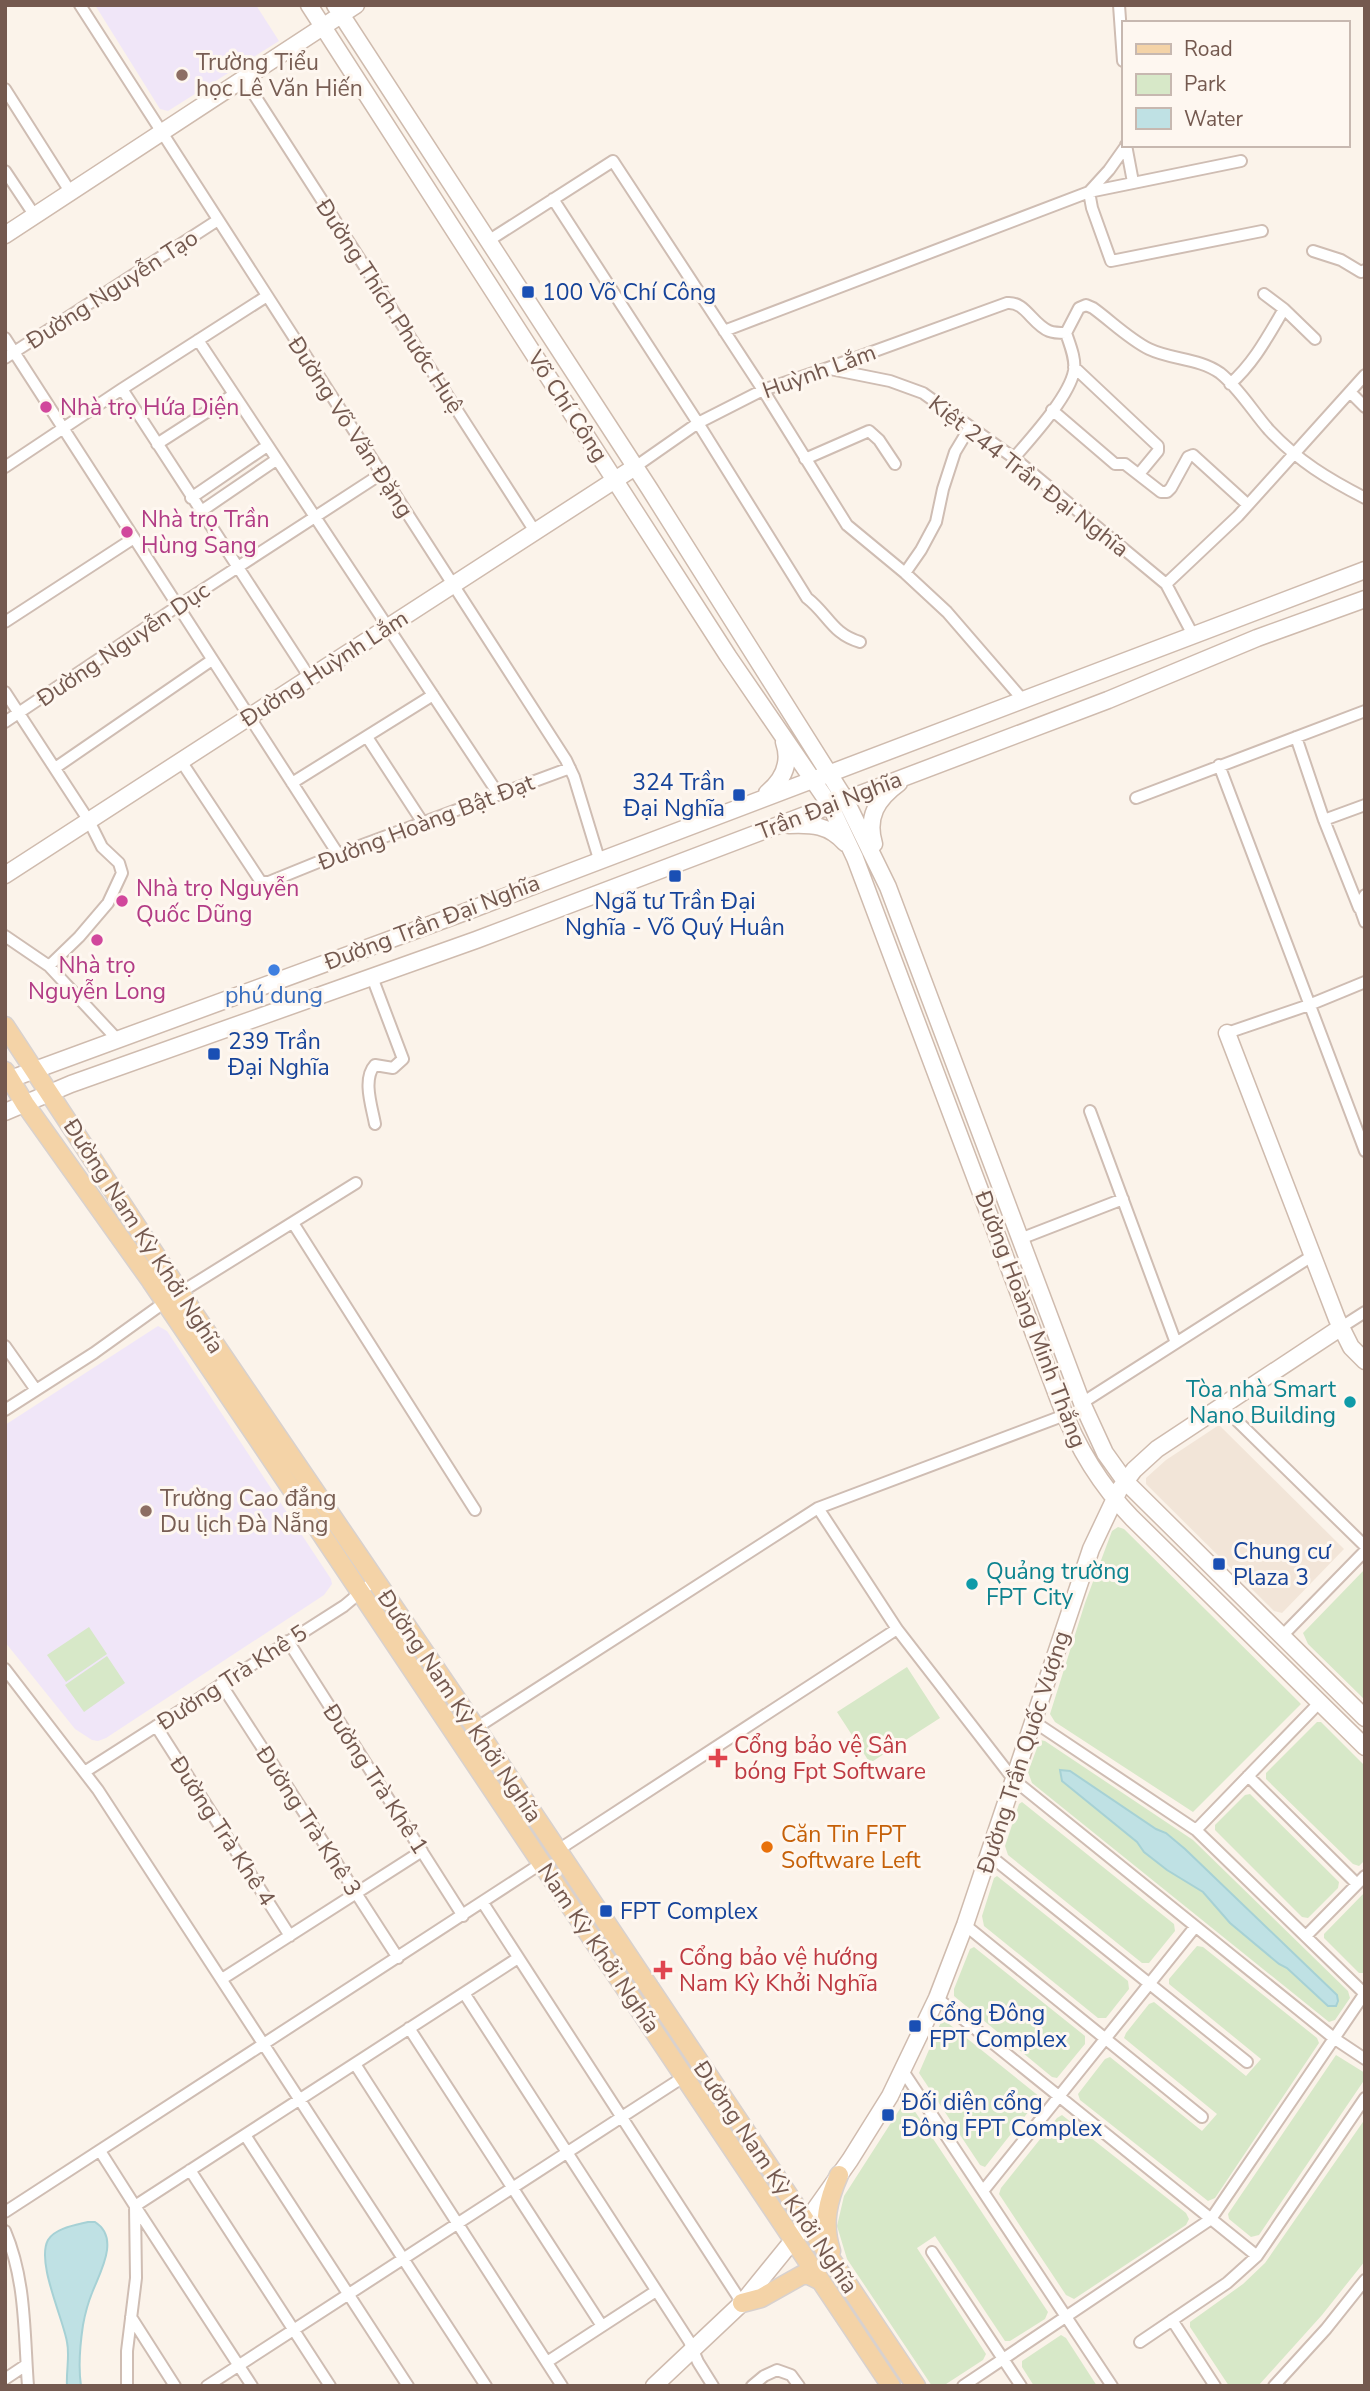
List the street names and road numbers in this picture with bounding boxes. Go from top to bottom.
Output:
street label: Đường Thích Phước Huệ [308,192,471,419]
street label: Đường Nguyễn Tạo [20,222,204,357]
street label: Đường Võ Văn Đặng [280,330,421,524]
street label: Huỳnh Lắm [758,337,880,406]
street label: Võ Chí Công [519,344,615,468]
street label: Kiệt 244 Trần Đại Nghĩa [922,388,1135,564]
street label: Đường Nguyễn Dục [30,575,216,714]
street label: Đường Huỳnh Lắm [234,603,414,735]
street label: Trần Đại Nghĩa [752,764,906,847]
street label: Đường Hoàng Bật Đạt [313,767,540,878]
street label: Đường Trần Đại Nghĩa [319,867,544,978]
street label: Đường Nam Kỳ Khởi Nghĩa [55,1112,231,1360]
street label: Đường Hoàng Minh Thắng [967,1185,1094,1452]
street label: Đường Nam Kỳ Khởi Nghĩa [370,1583,549,1829]
street label: Đường Trà Khê 5 [150,1617,313,1738]
street label: Đường Trần Quốc Vượng [969,1627,1077,1878]
street label: Đường Trà Khê 1 [315,1697,436,1860]
street label: Đường Trà Khê 3 [248,1739,369,1902]
street label: Đường Trà Khê 4 [162,1749,283,1912]
street label: Nam Kỳ Khởi Nghĩa [530,1857,667,2039]
street label: Đường Nam Kỳ Khởi Nghĩa [686,2054,865,2300]

